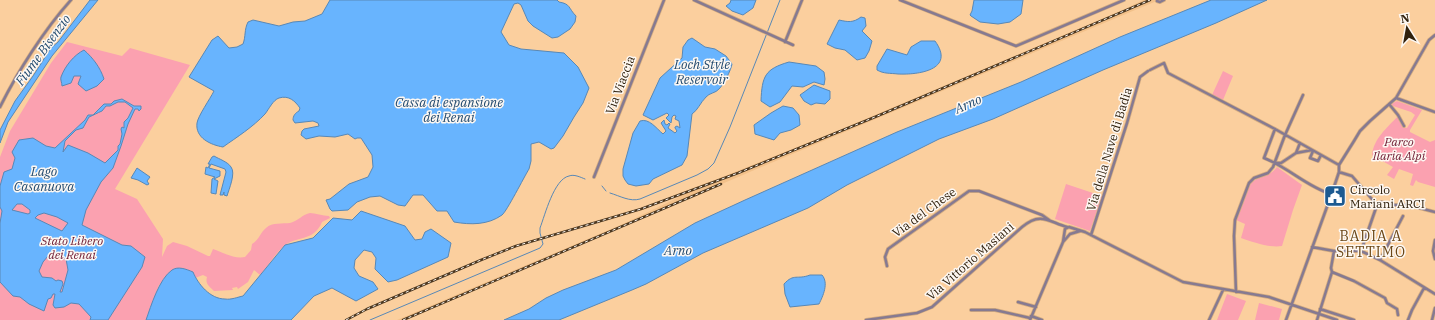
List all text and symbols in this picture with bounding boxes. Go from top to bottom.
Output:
north arrow [1387,8,1427,48]
text: N [1399,10,1411,26]
water label: Fiume Bisenzio [11,11,75,90]
street label: Via Viaccia [602,53,638,116]
water label: Loch Style Reservoir [673,56,730,88]
street label: Via della Nave di Badia [1083,85,1135,213]
water label: Arno [951,91,984,118]
water label: Cassa di espansione dei Renai [395,94,503,126]
park label: Parco Ilaria Alpi [1372,134,1426,163]
water label: Lago Casanuova [14,163,74,195]
place label: Circolo Mariani ARCI [1350,182,1425,211]
public building icon: Circolo Mariani ARCI [1322,183,1348,209]
street label: Via del Chese [889,184,959,240]
street label: Via Vittorio Masiani [923,219,1017,303]
district label: BADIA A SETTIMO [1336,227,1406,261]
park label: Stato Libero dei Renai [40,233,103,262]
water label: Arno [663,242,692,259]

